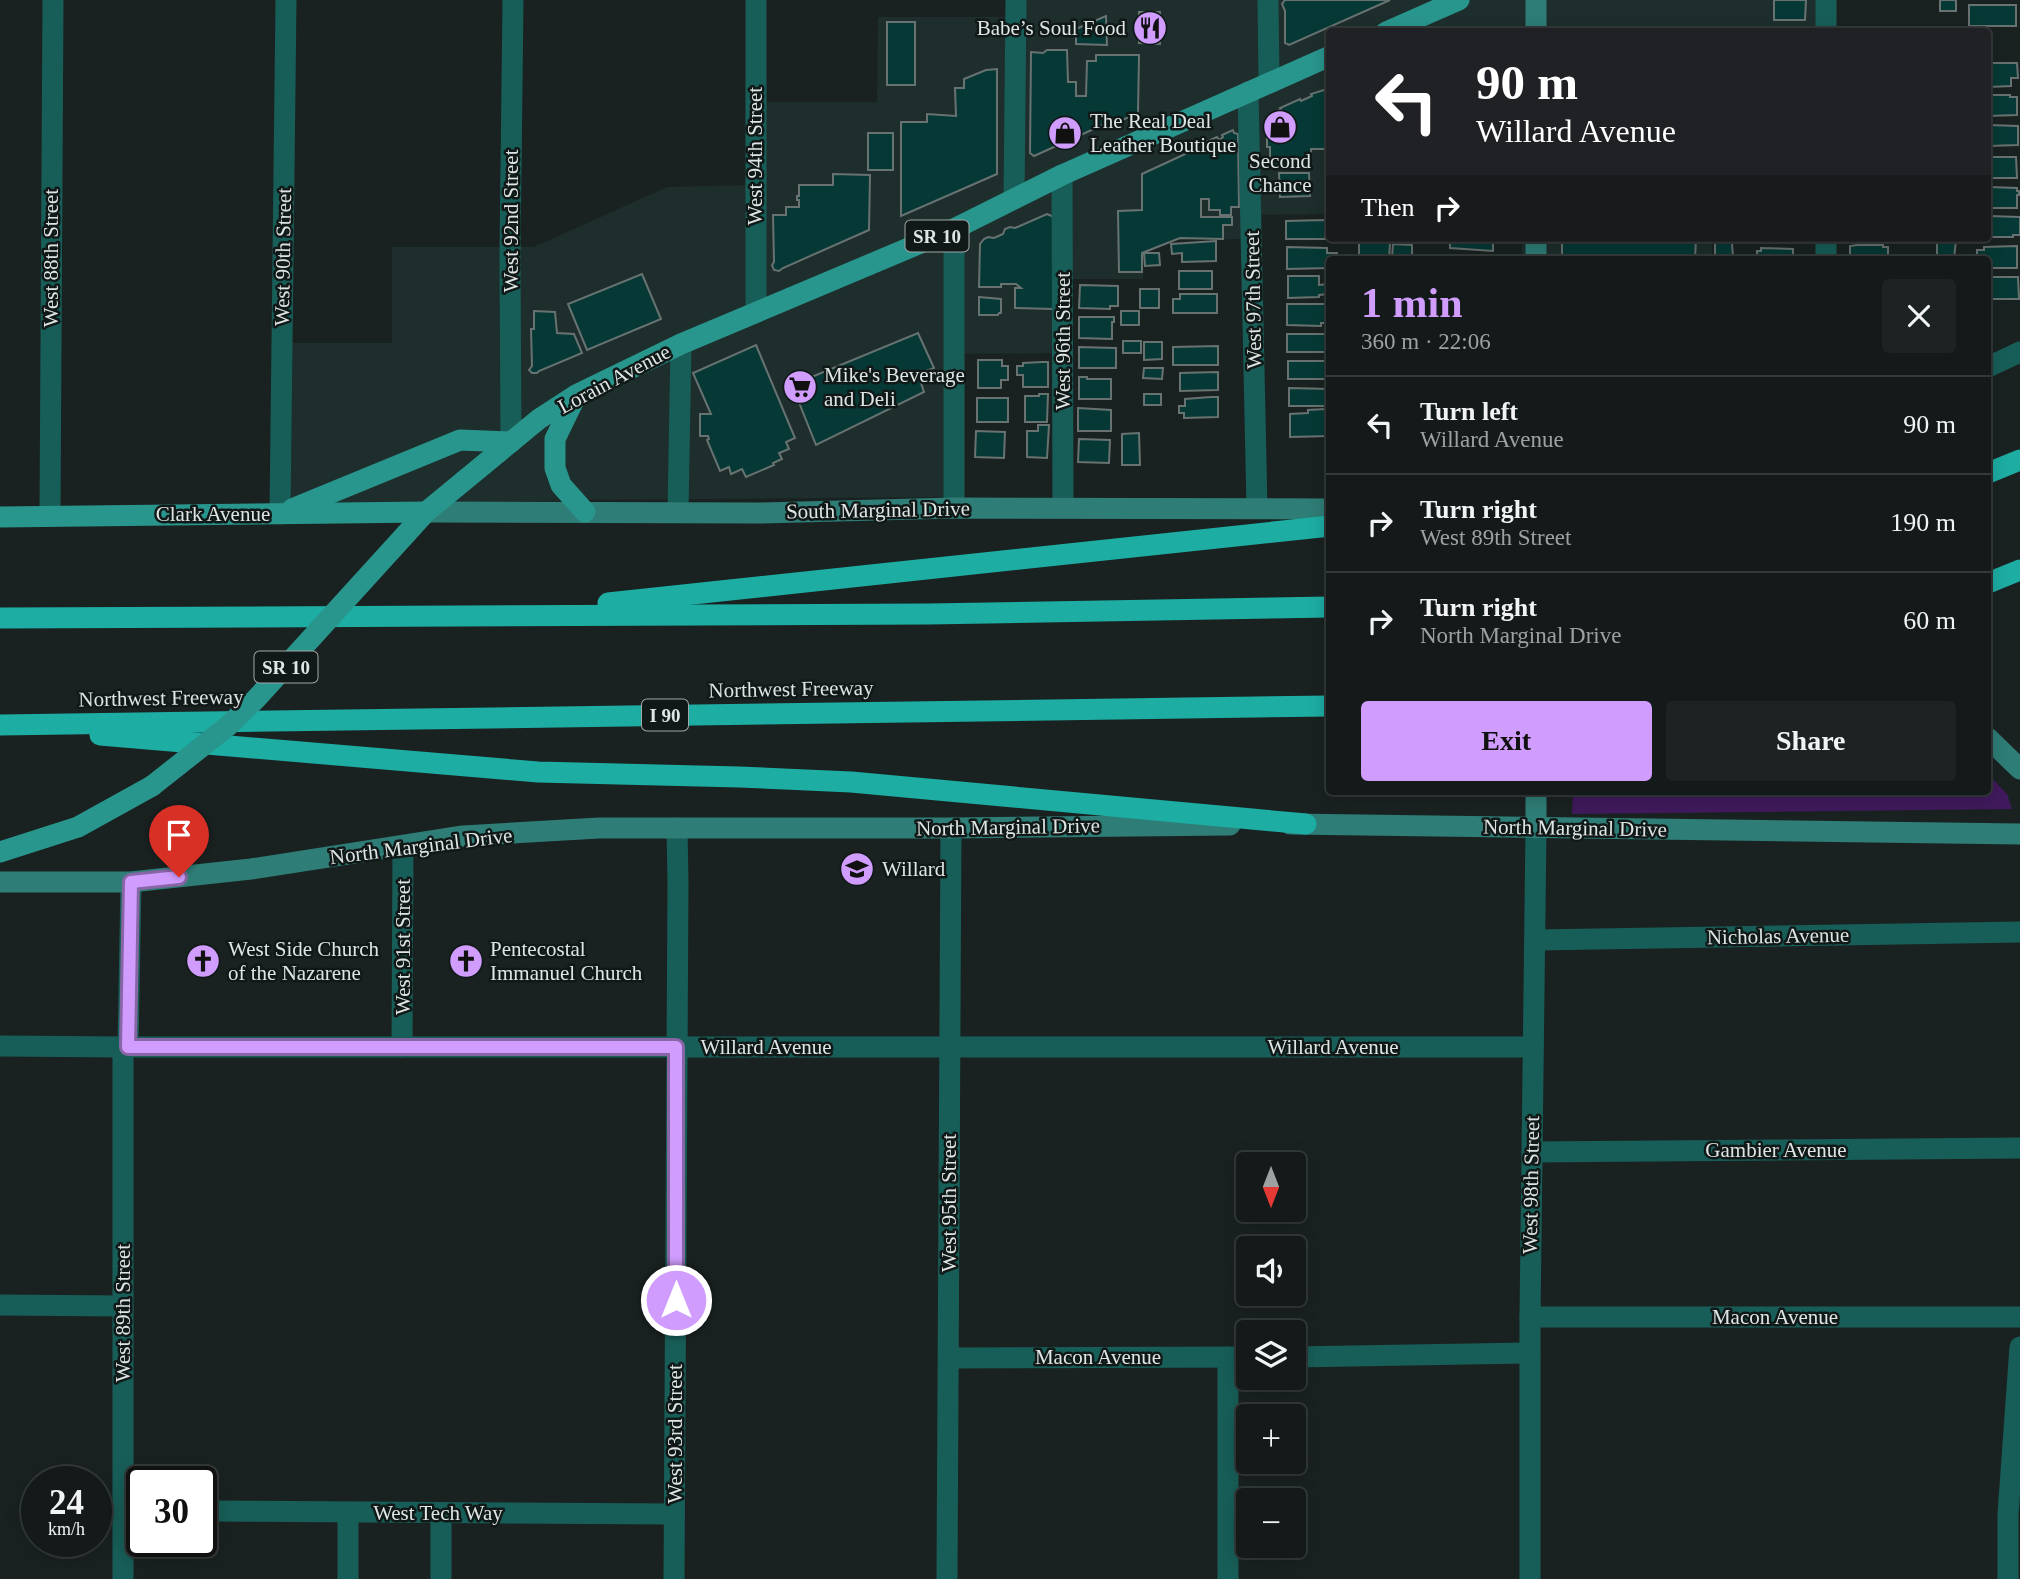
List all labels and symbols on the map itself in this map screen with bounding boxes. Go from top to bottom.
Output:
restaurant icon: Babe’s Soul Food [1131,9,1169,47]
place label: Babe’s Soul Food [977,16,1126,40]
street label: West 94th Street [743,87,767,225]
shop icon: Second Chance [1261,108,1299,146]
place label: The Real Deal Leather Boutique [1090,109,1236,157]
shop icon: The Real Deal Leather Boutique [1046,114,1084,152]
street label: West 92nd Street [499,149,523,292]
place label: Second Chance [1249,149,1311,197]
street label: West 90th Street [270,187,296,326]
street label: West 88th Street [39,189,63,327]
road number: SR 10 [906,220,968,252]
street label: West 97th Street [1240,230,1266,369]
street label: West 96th Street [1051,272,1075,410]
street label: Lorain Avenue [554,339,674,419]
place label: Mike's Beverage and Deli [824,363,965,411]
supermarket icon: Mike's Beverage and Deli [781,368,819,406]
street label: South Marginal Drive [786,496,970,524]
street label: Clark Avenue [156,502,270,526]
road number: SR 10 [254,652,318,682]
street label: Northwest Freeway [708,676,874,702]
street label: Northwest Freeway [78,685,244,711]
road number: I 90 [642,700,688,730]
pin [149,805,209,877]
street label: North Marginal Drive [916,813,1100,841]
street label: North Marginal Drive [1483,814,1667,842]
street label: North Marginal Drive [328,823,514,869]
school or university icon: Willard [838,850,876,888]
place label: Willard [882,857,946,881]
street label: West 91st Street [391,879,415,1015]
street label: Nicholas Avenue [1707,923,1849,949]
place label: West Side Church of the Nazarene [228,937,380,985]
place label: Pentecostal Immanuel Church [490,937,643,985]
church icon: West Side Church of the Nazarene [184,942,222,980]
church icon: Pentecostal Immanuel Church [447,942,485,980]
street label: Willard Avenue [700,1035,832,1059]
street label: Willard Avenue [1267,1035,1399,1059]
street label: West 98th Street [1518,1115,1544,1254]
street label: West 95th Street [937,1134,961,1272]
street label: Gambier Avenue [1705,1138,1847,1162]
north arrow [1236,1152,1306,1222]
street label: West 89th Street [111,1244,135,1382]
position arrow [639,1263,713,1337]
street label: Macon Avenue [1712,1305,1838,1329]
street label: Macon Avenue [1035,1345,1161,1369]
street label: West 93rd Street [663,1364,687,1504]
speed limit sign: 30 [126,1466,217,1557]
street label: West Tech Way [373,1501,503,1525]

